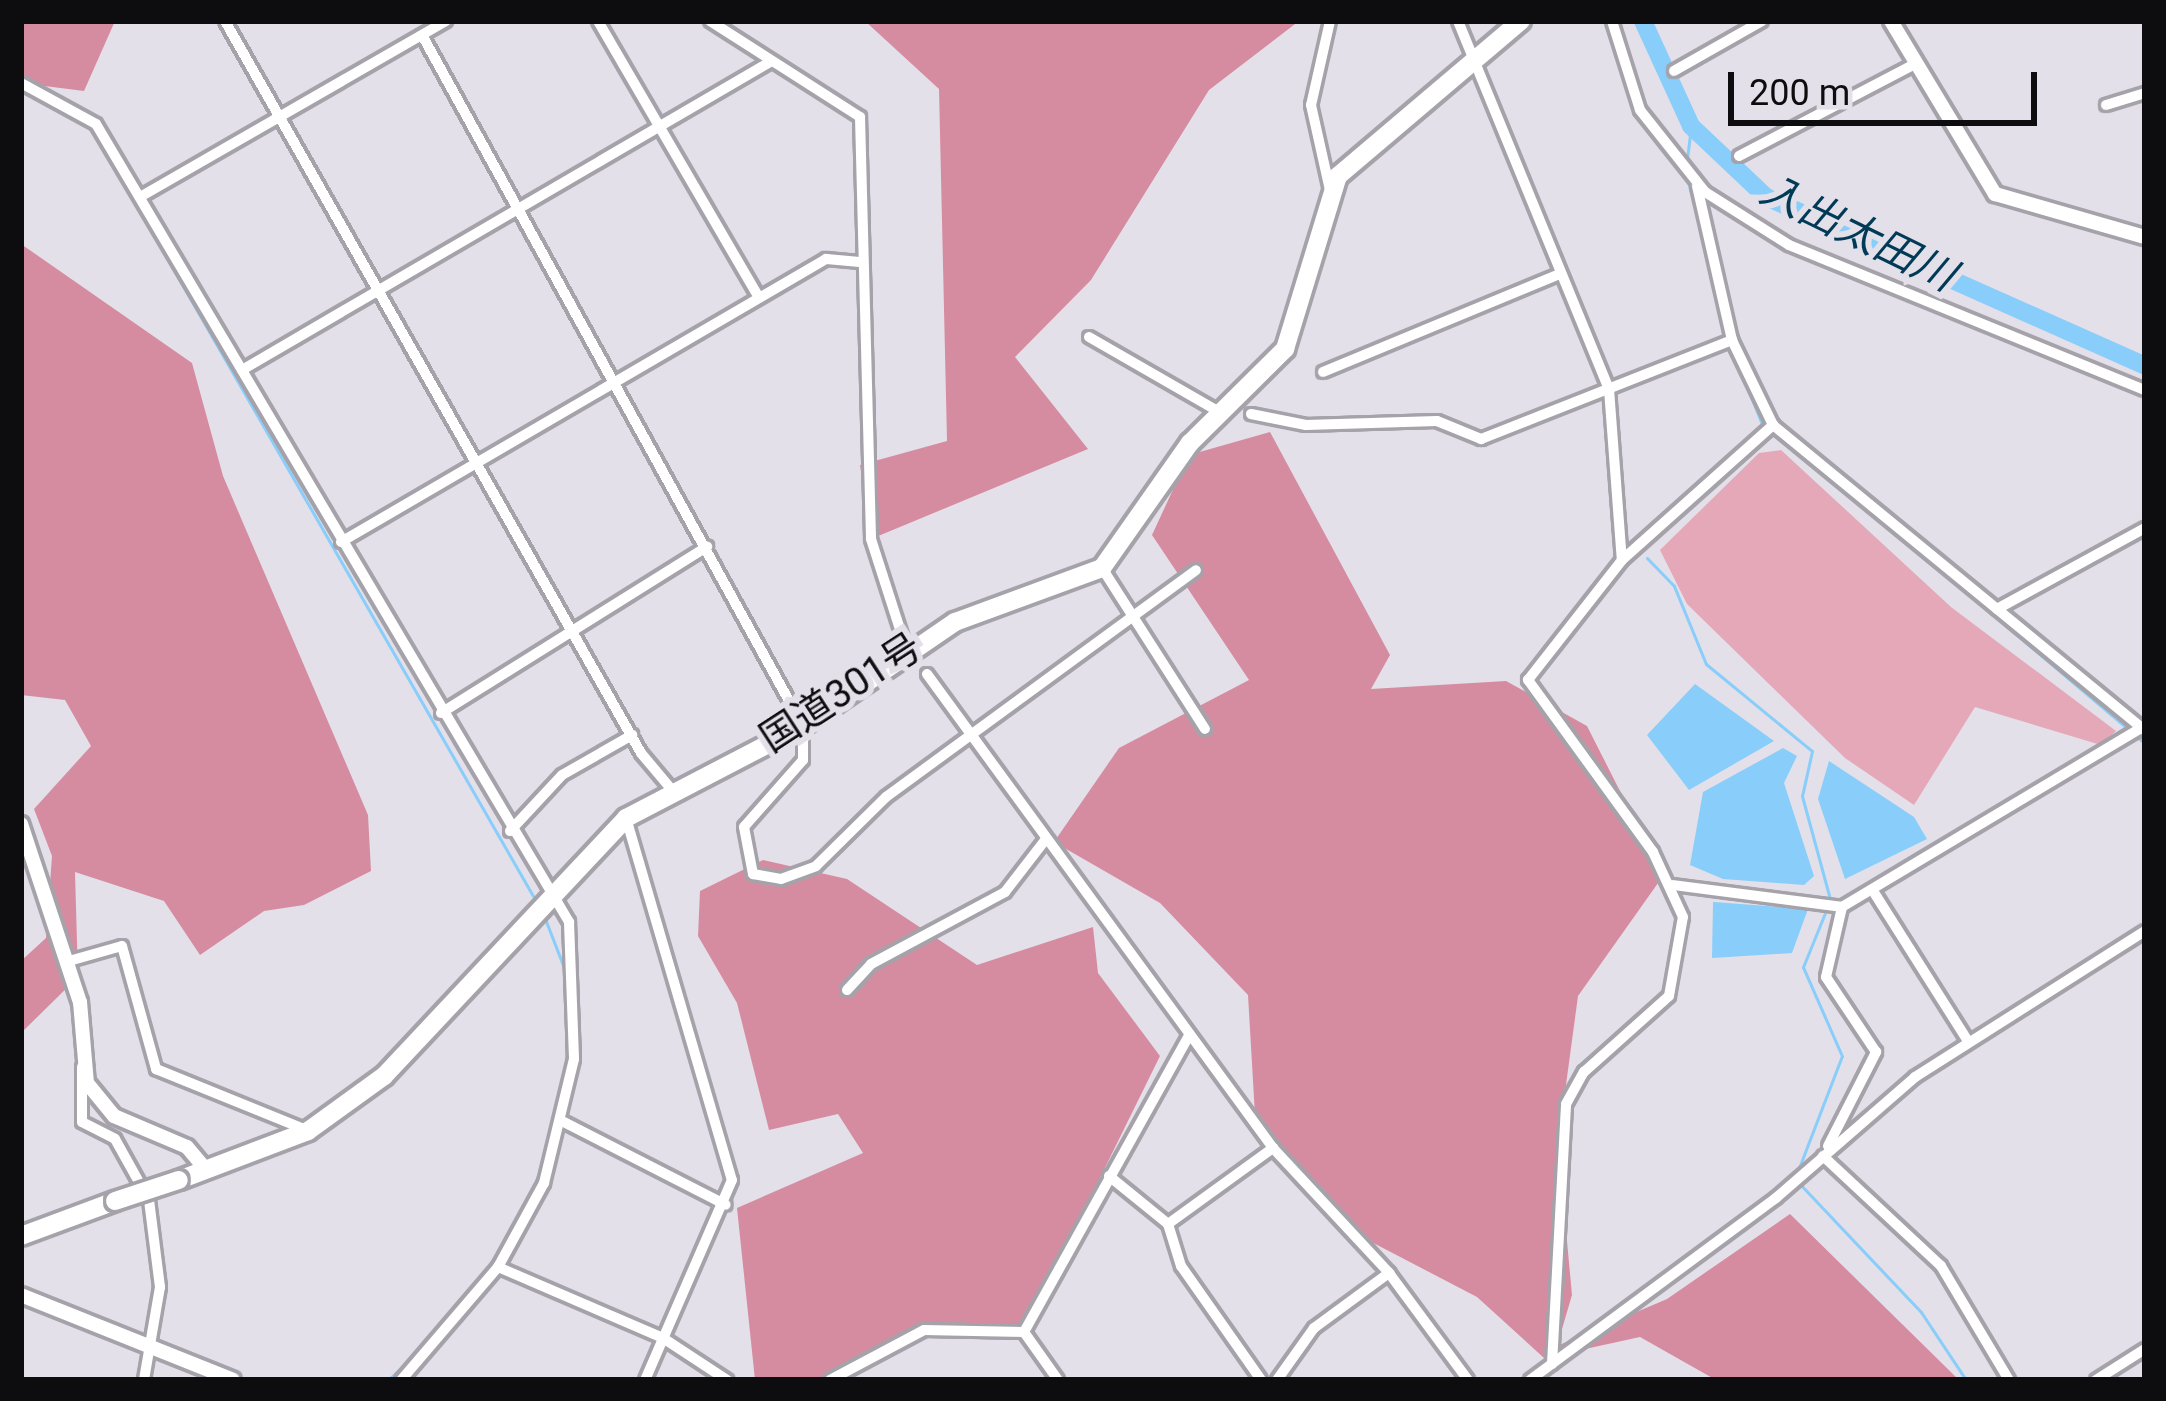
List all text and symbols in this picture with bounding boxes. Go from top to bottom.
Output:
scale bar [1734,48,2043,122]
text: 200 m [1749,72,1850,114]
water label: 入出太田川 [1753,164,1963,302]
street label: 国道301号 [752,624,930,762]

